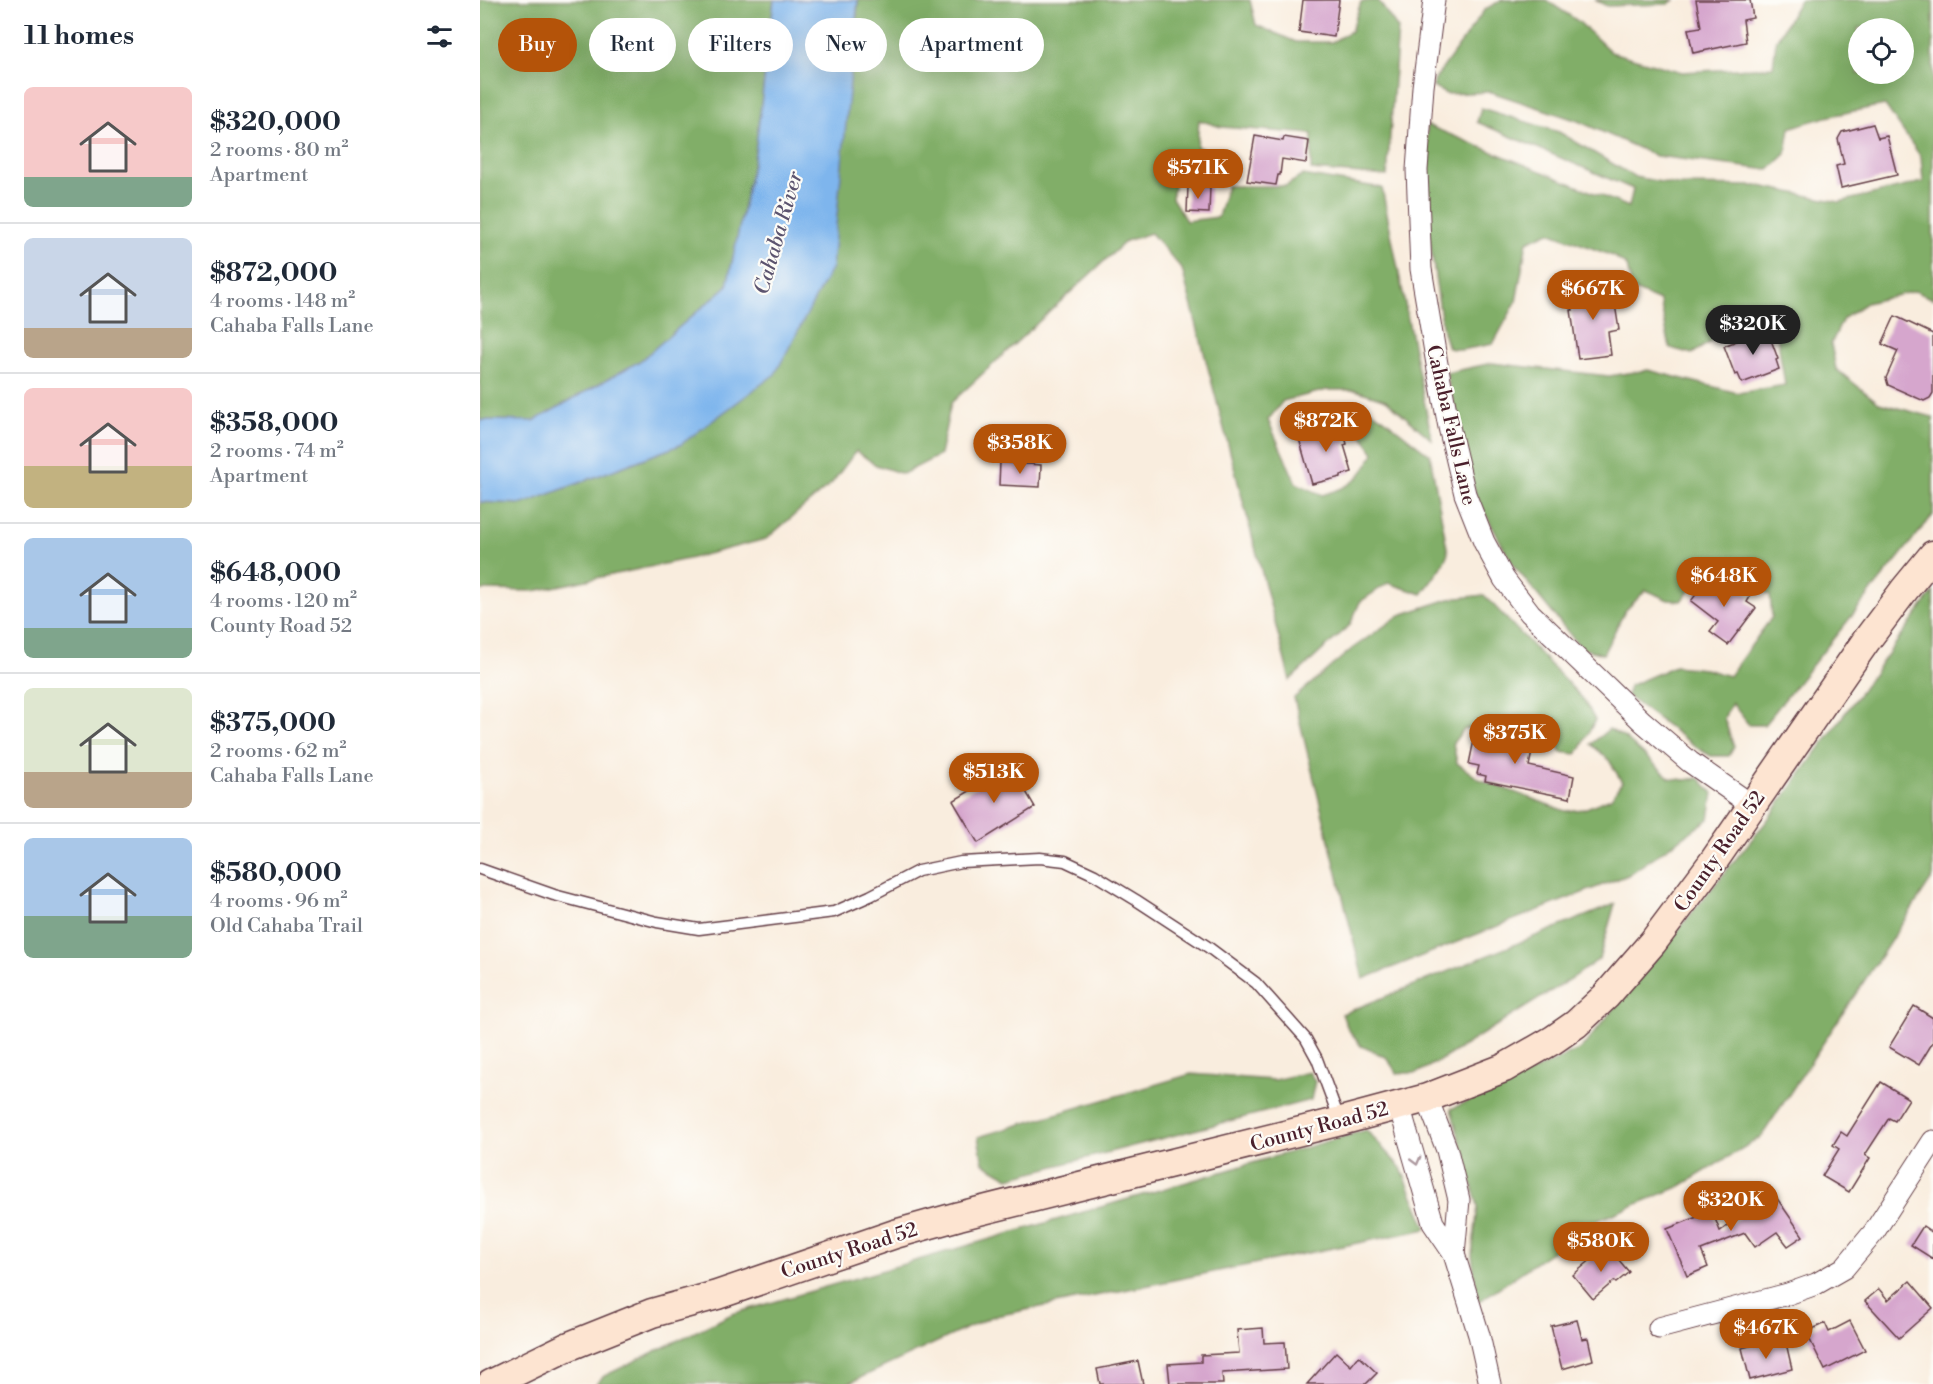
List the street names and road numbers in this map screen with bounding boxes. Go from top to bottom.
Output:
street label: Cahaba Falls Lane [1420,343,1481,508]
street label: County Road 52 [1669,786,1771,917]
street label: County Road 52 [1248,1097,1391,1158]
street label: County Road 52 [778,1218,921,1285]

